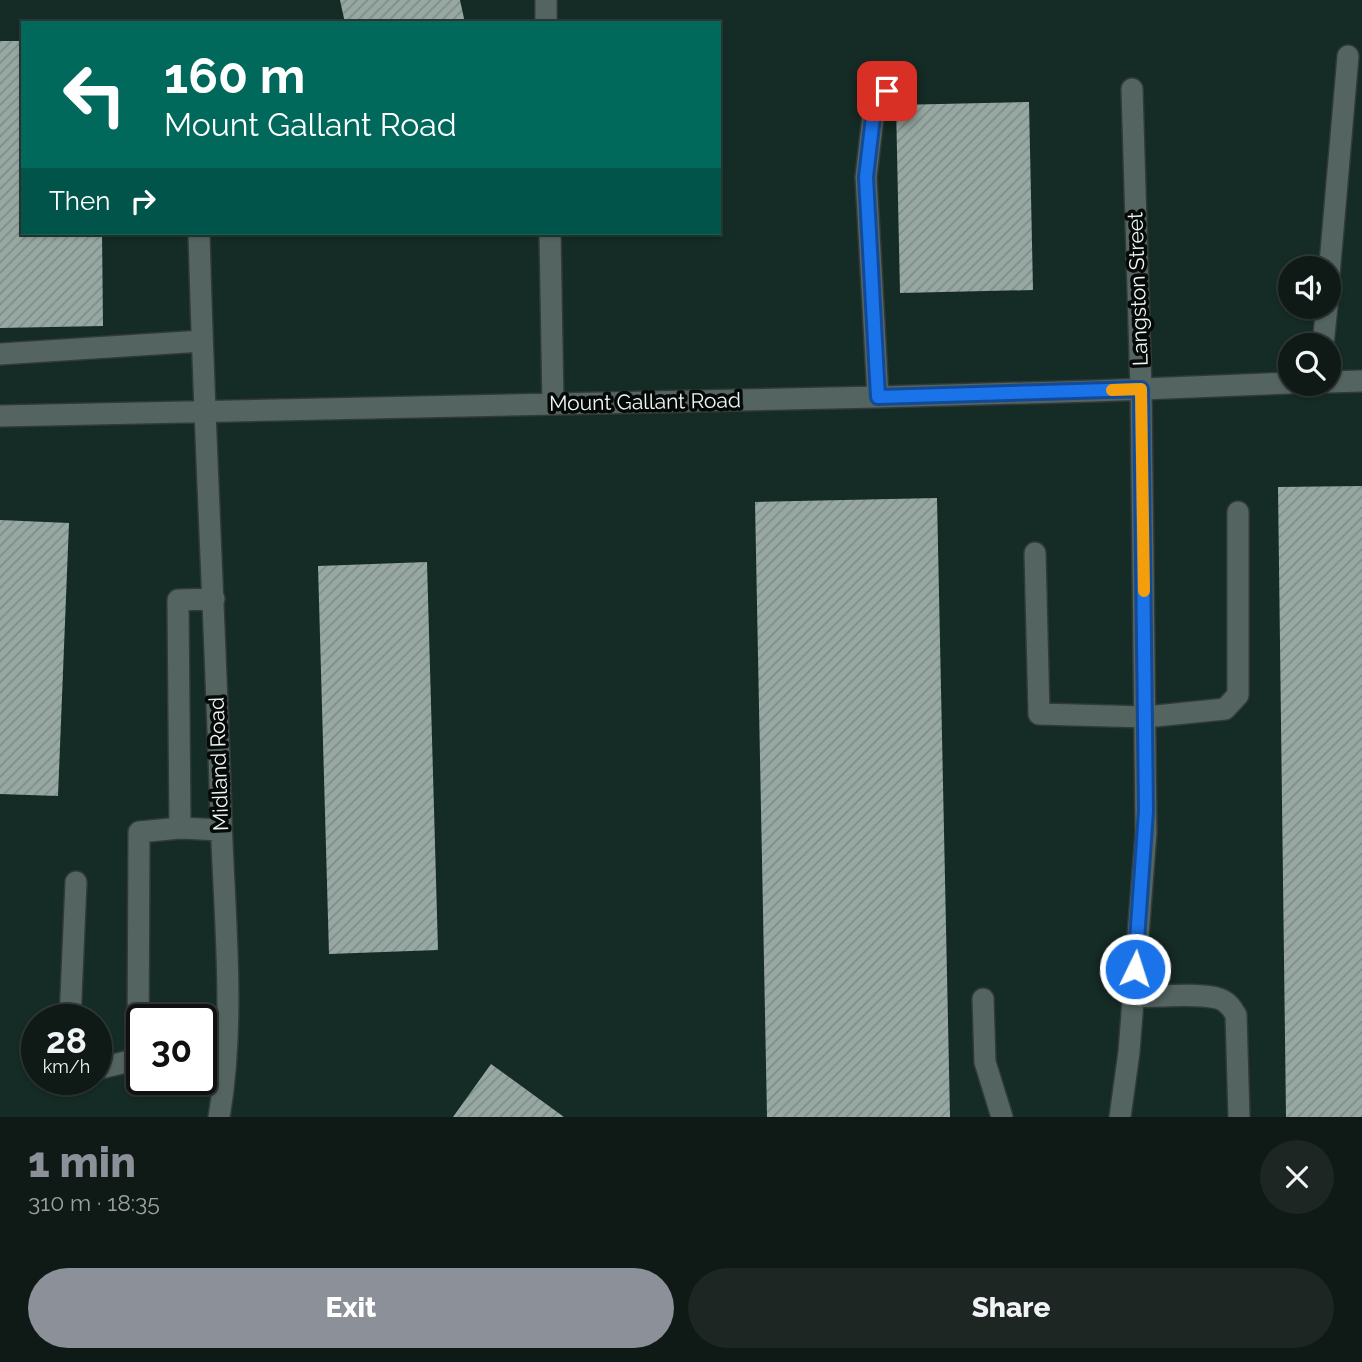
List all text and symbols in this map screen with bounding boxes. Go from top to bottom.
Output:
text: 160 m [164,47,305,104]
icon: left [49,49,140,140]
pin [857,61,917,121]
icon: arrive [868,72,906,110]
text: Mount Gallant Road [164,106,457,143]
icon: right [124,182,162,220]
text: Then [49,186,110,216]
street label: Langston Street [1122,212,1153,367]
map controls [1278,256,1341,396]
button: sound [1278,256,1341,319]
button: search [1278,333,1341,396]
street label: Mount Gallant Road [549,387,741,416]
street label: Midland Road [204,696,233,832]
position arrow [1098,932,1172,1006]
speed limit sign: 30 [126,1004,217,1095]
text: 28 [46,1020,87,1061]
text: km/h [43,1056,90,1077]
text: 1 min [28,1138,136,1187]
button: close [1260,1140,1334,1214]
text: 310 m · 18:35 [28,1189,160,1216]
button: Exit [28,1268,674,1348]
button: Share [688,1268,1334,1348]

